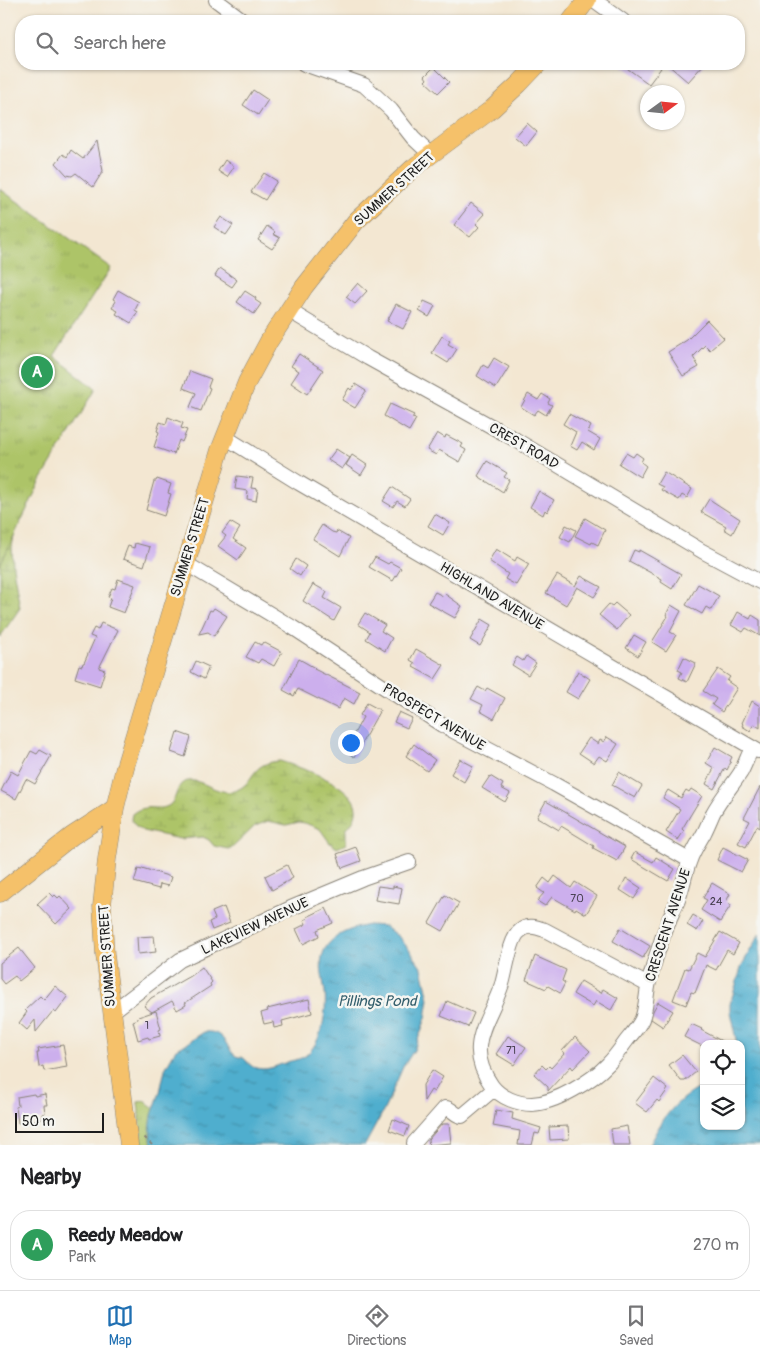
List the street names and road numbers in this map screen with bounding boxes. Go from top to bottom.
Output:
street label: SUMMER STREET [350,148,438,230]
street label: CREST ROAD [486,419,562,473]
street label: SUMMER STREET [167,495,213,598]
street label: HIGHLAND AVENUE [437,558,547,634]
street label: PROSPECT AVENUE [380,680,488,754]
street label: CRESCENT AVENUE [642,866,694,984]
street label: LAKEVIEW AVENUE [199,894,311,958]
street label: SUMMER STREET [95,904,119,1008]

